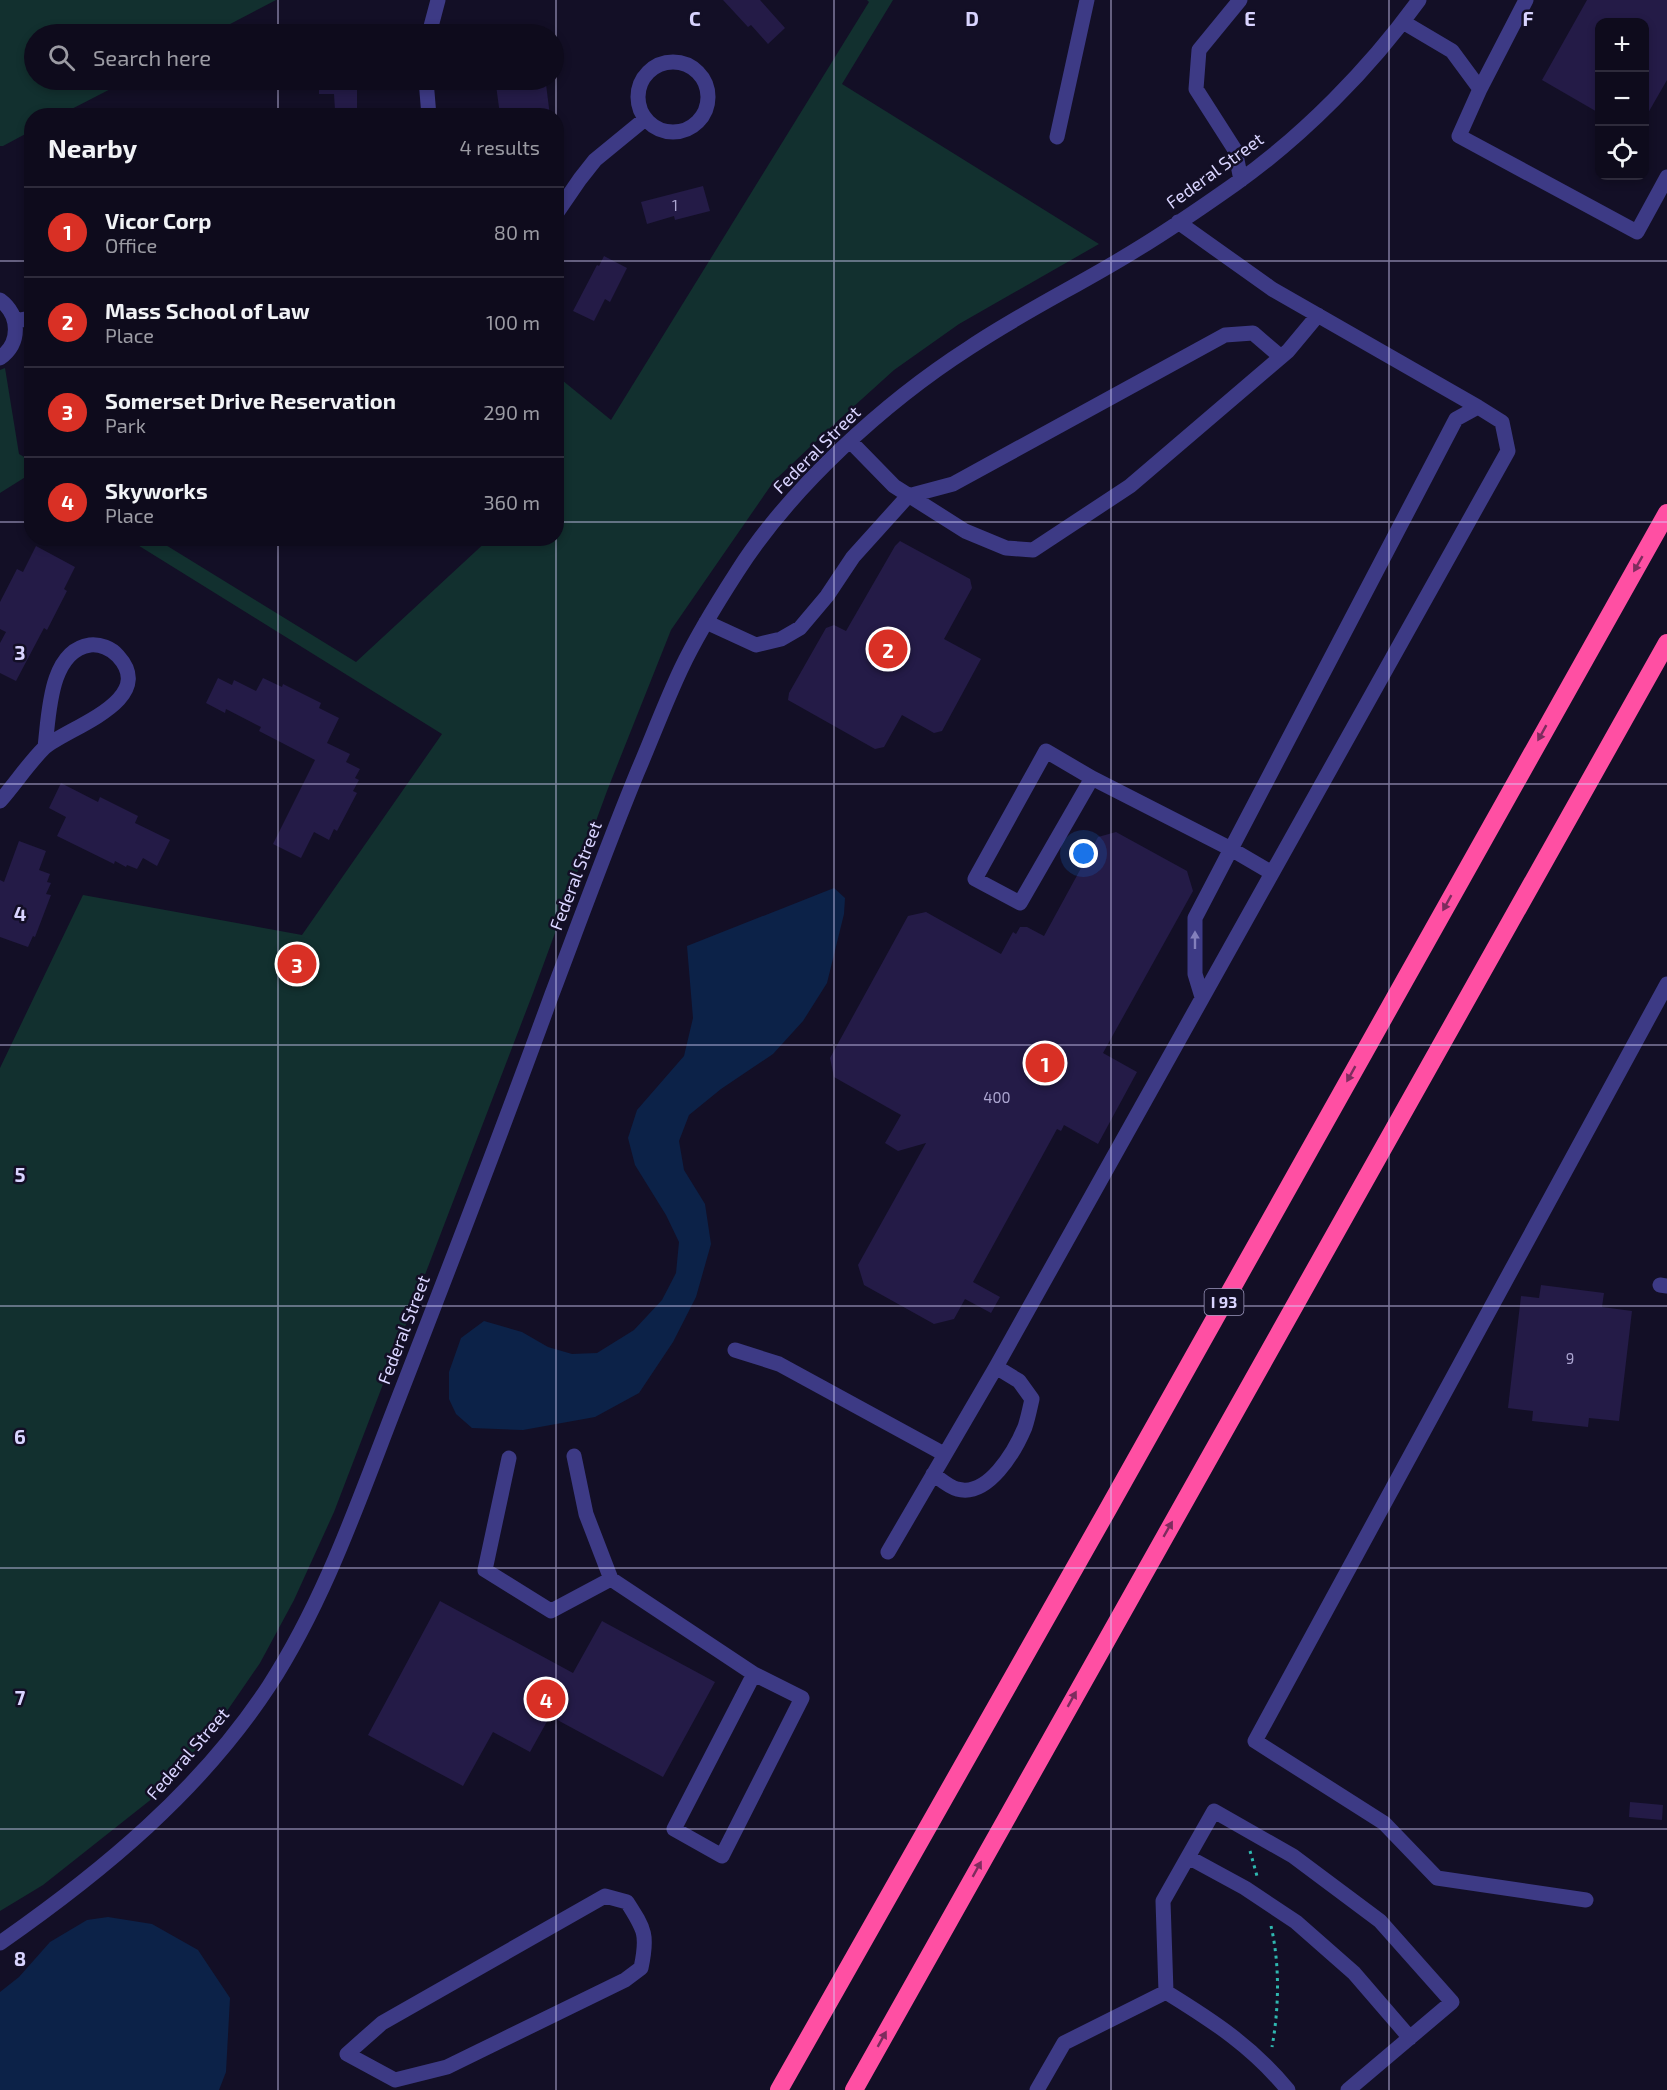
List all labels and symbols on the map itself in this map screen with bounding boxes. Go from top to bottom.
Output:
text: C [689,6,701,30]
text: D [965,6,979,30]
text: E [1244,6,1256,30]
text: F [1522,6,1534,30]
street label: Federal Street [1161,127,1268,213]
house number: 1 [672,196,678,214]
street label: Federal Street [768,401,865,498]
one-way arrow [1633,555,1643,572]
pin: 2 [868,626,908,672]
text: 3 [14,640,26,664]
one-way arrow [1537,725,1547,742]
street label: Federal Street [544,818,606,933]
your location [1069,839,1098,868]
one-way arrow [1441,895,1452,911]
text: 4 [14,901,27,925]
one-way arrow [1190,930,1200,949]
pin: 3 [278,942,316,986]
pin: 1 [1026,1040,1064,1086]
one-way arrow [1347,1065,1357,1082]
house number: 400 [983,1088,1011,1106]
text: 5 [14,1162,26,1186]
street label: Federal Street [372,1272,434,1387]
road number: I 93 [1204,1289,1244,1315]
house number: 9 [1566,1349,1574,1367]
text: 6 [14,1424,26,1448]
one-way arrow [1163,1521,1174,1537]
pin: 4 [526,1676,566,1722]
text: 7 [15,1685,26,1709]
one-way arrow [1067,1690,1077,1707]
street label: Federal Street [141,1703,233,1804]
one-way arrow [972,1860,982,1877]
text: 8 [14,1946,26,1970]
one-way arrow [877,2030,887,2047]

